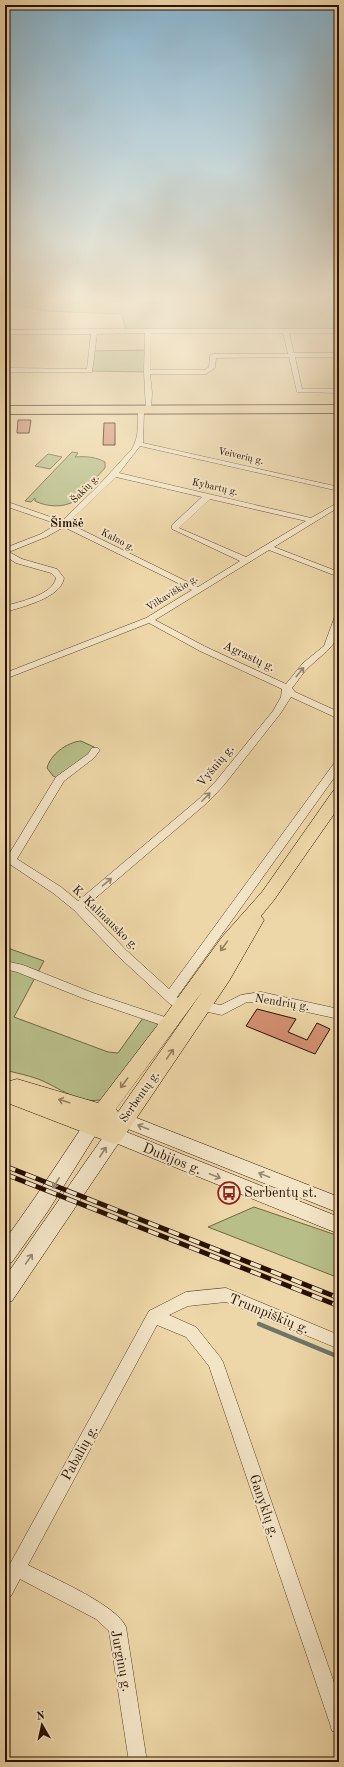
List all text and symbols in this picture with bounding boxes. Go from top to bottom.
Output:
street label: Veiverių g. [217,446,265,466]
street label: Šakių g. [67,471,101,505]
street label: Kybartų g. [191,477,239,497]
district label: Šimšė [50,515,84,530]
street label: Kalno g. [99,527,137,553]
street label: Vilkaviškio g. [144,573,200,613]
street label: Agrastų g. [221,640,277,674]
one-way arrow [296,667,304,678]
street label: Vyšnių g. [195,743,237,789]
one-way arrow [201,793,211,802]
one-way arrow [102,878,113,887]
street label: K. Kalinausko g. [70,884,140,952]
one-way arrow [220,941,228,952]
street label: Nendrių g. [254,993,310,1013]
one-way arrow [166,1048,174,1059]
street label: Serbentų g. [118,1069,162,1125]
one-way arrow [120,1078,129,1089]
one-way arrow [58,1097,71,1104]
one-way arrow [137,1123,149,1131]
street label: Dubijos g. [141,1141,203,1177]
one-way arrow [99,1147,107,1158]
one-way arrow [258,1171,270,1178]
one-way arrow [208,1173,220,1180]
one-way arrow [51,1177,59,1189]
bus stop icon: Serbentų st. [216,1180,242,1206]
place label: Serbentų st. [244,1186,317,1200]
one-way arrow [25,1254,33,1265]
street label: Trumpiškių g. [227,1292,311,1336]
street label: Pabalių g. [59,1423,101,1483]
street label: Ganyklų g. [247,1473,281,1539]
street label: Jurginų g. [108,1629,134,1693]
north arrow [22,1705,62,1745]
text: N [36,1710,46,1723]

